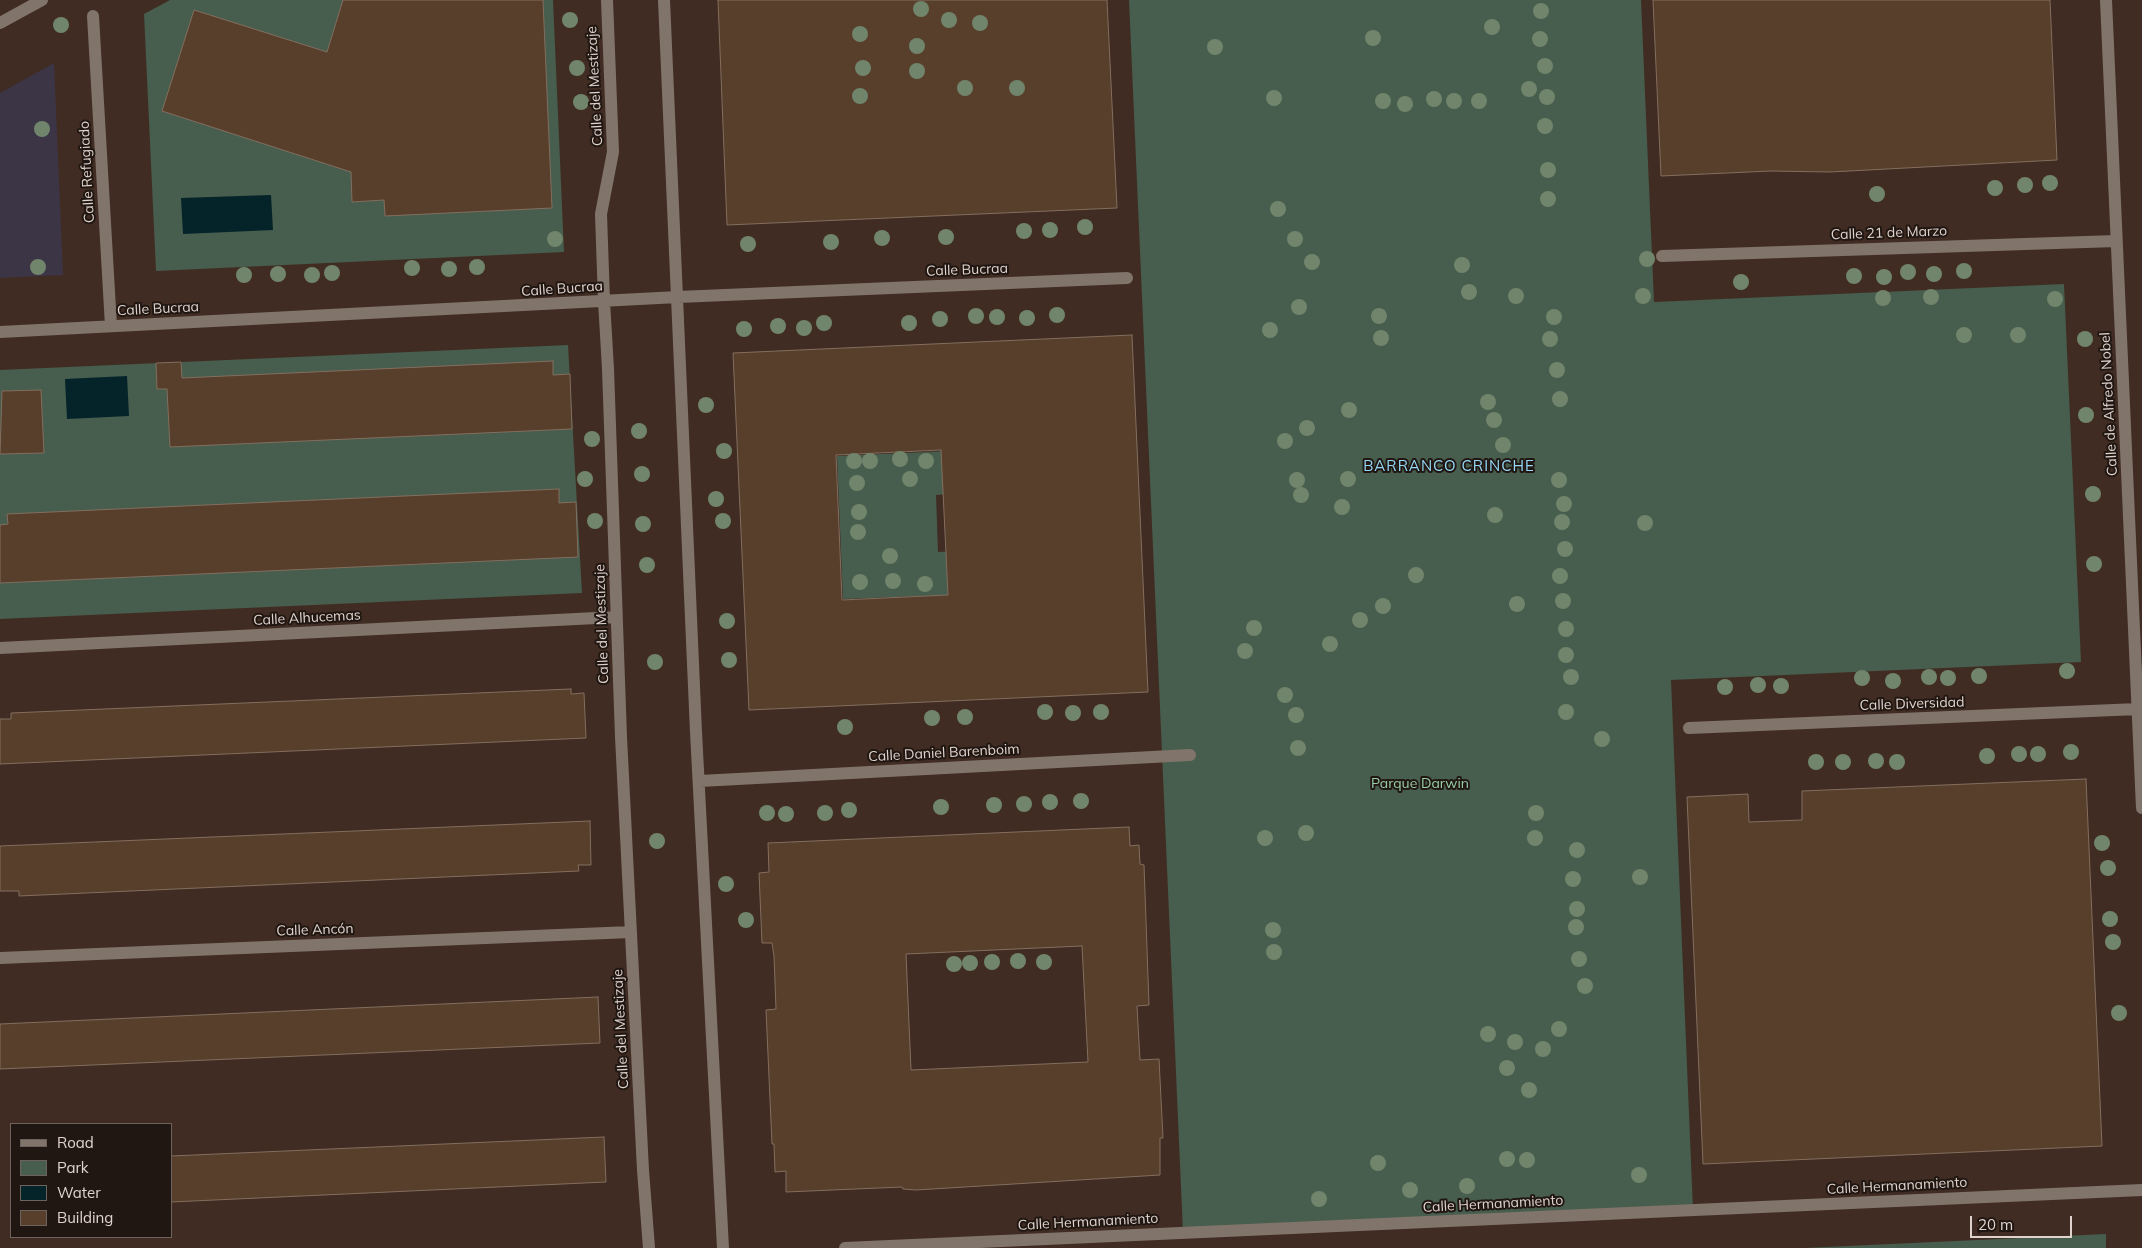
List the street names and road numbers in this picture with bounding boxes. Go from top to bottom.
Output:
street label: Calle del Mestizaje [583,26,607,146]
street label: Calle Refugiado [76,121,98,223]
street label: Calle 21 de Marzo [1831,223,1947,243]
street label: Calle Bucraa [926,260,1008,280]
street label: Calle Bucraa [521,278,603,300]
street label: Calle Bucraa [117,298,199,320]
street label: Calle de Alfredo Nobel [2097,332,2121,476]
street label: Calle del Mestizaje [592,564,612,684]
street label: Calle Alhucemas [253,607,361,629]
street label: Calle Diversidad [1859,694,1965,714]
street label: Calle Daniel Barenboim [868,741,1020,765]
street label: Calle Ancón [276,920,354,940]
street label: Calle del Mestizaje [609,969,633,1089]
street label: Calle Hermanamiento [1826,1174,1968,1198]
street label: Calle Hermanamiento [1422,1192,1564,1216]
street label: Calle Hermanamiento [1017,1210,1159,1234]

